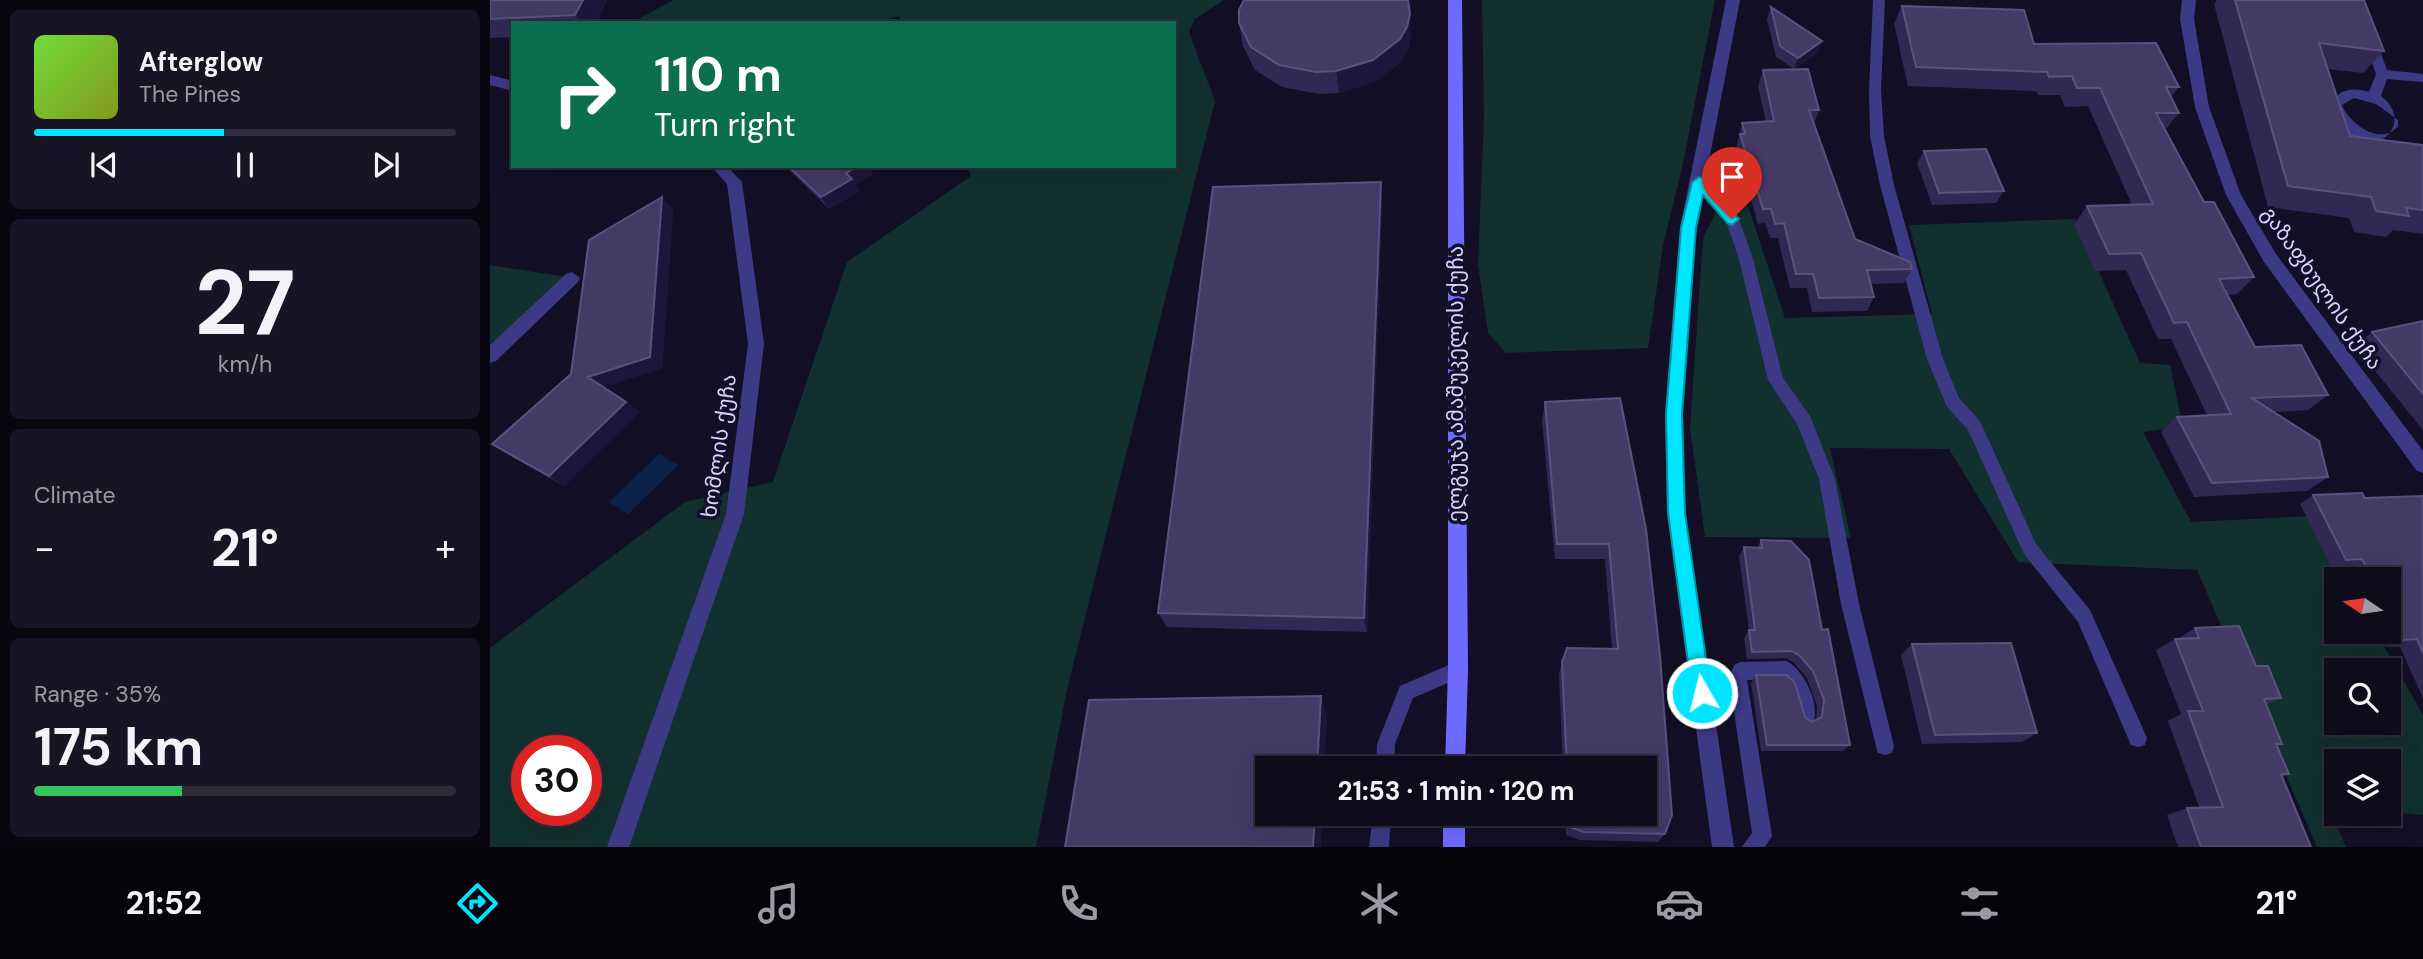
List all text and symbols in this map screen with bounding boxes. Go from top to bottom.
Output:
text: 110 m [654,42,782,106]
text: Afterglow [139,45,263,79]
icon: right [539,49,630,140]
text: The Pines [139,79,241,109]
text: Turn right [654,104,796,146]
icon: previous [85,146,123,184]
icon: pause [226,146,264,184]
icon: next [367,146,405,184]
pin [1702,147,1762,219]
icon: arrive [1713,158,1751,196]
street label: გაზაფხულის ქუჩა [2255,201,2389,375]
text: 27 [195,244,295,362]
street label: ელგუჯა ამაშუკელის ქუჩა [1442,246,1470,522]
text: km/h [218,349,272,379]
street label: ხომლის ქუჩა [695,372,743,520]
text: Climate [34,480,116,510]
text: 21° [211,514,279,582]
text: − [34,523,55,573]
text: + [435,523,456,573]
north arrow [2324,567,2401,644]
map controls [2324,567,2401,826]
position arrow [1665,656,1739,730]
button: search [2324,658,2401,735]
text: Range · 35% [34,679,161,709]
text: 175 km [34,713,203,781]
speed limit sign: 30 [511,735,602,826]
button: layers [2324,749,2401,826]
text: 21:53 · 1 min · 120 m [1338,774,1574,808]
icon: directions [453,879,502,928]
icon: music [754,879,803,928]
icon: phone [1054,879,1103,928]
icon: climate [1355,879,1404,928]
icon: car [1655,879,1704,928]
icon: filters [1955,879,2004,928]
text: 21:52 [126,882,202,924]
text: 21° [2256,882,2297,924]

